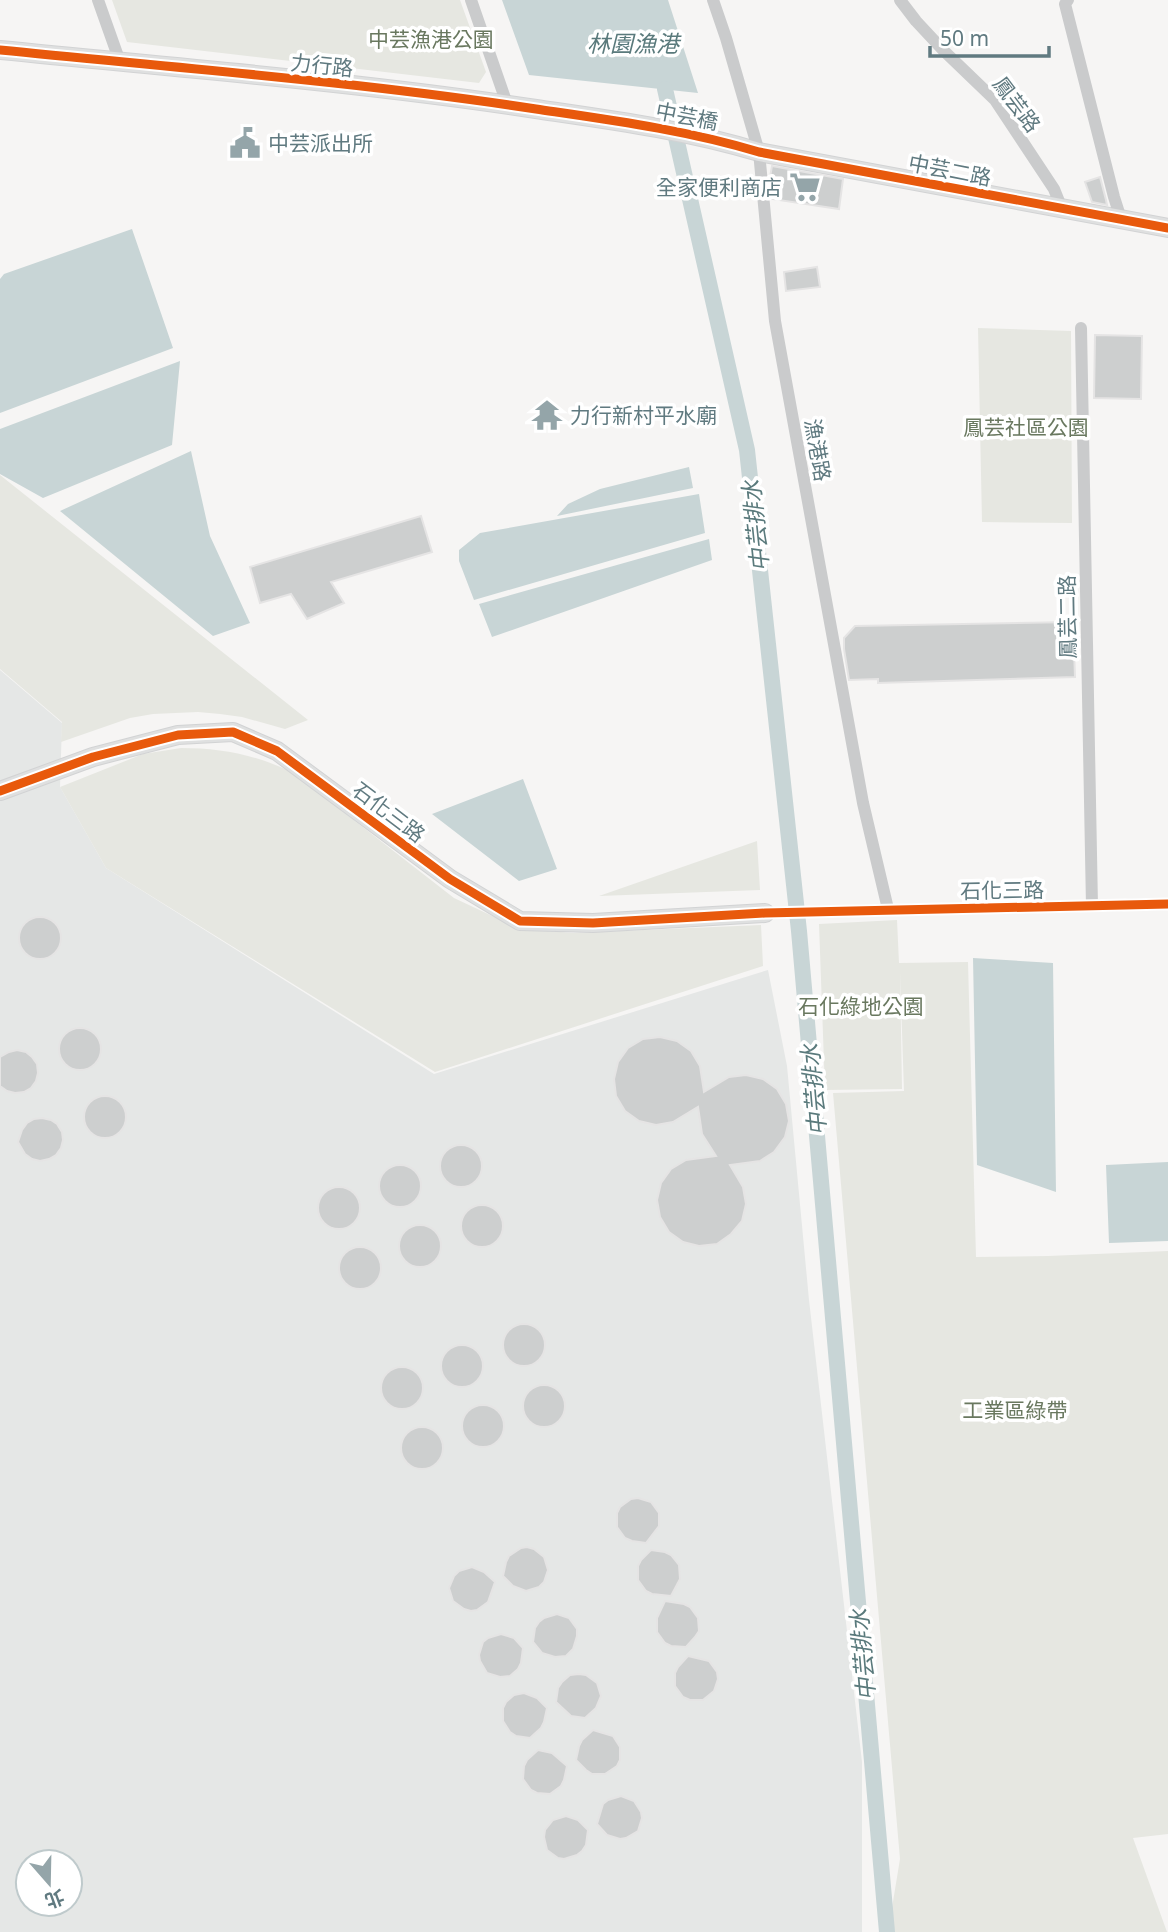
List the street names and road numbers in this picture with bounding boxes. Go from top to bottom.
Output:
street label: 力行路 [289,48,355,82]
street label: 鳳芸路 [987,70,1047,138]
street label: 中芸橋 [653,96,721,136]
street label: 中芸二路 [906,148,994,192]
street label: 漁港路 [799,417,837,483]
street label: 鳳芸二路 [1052,575,1082,659]
street label: 石化三路 [347,776,431,848]
street label: 石化三路 [960,875,1044,905]

